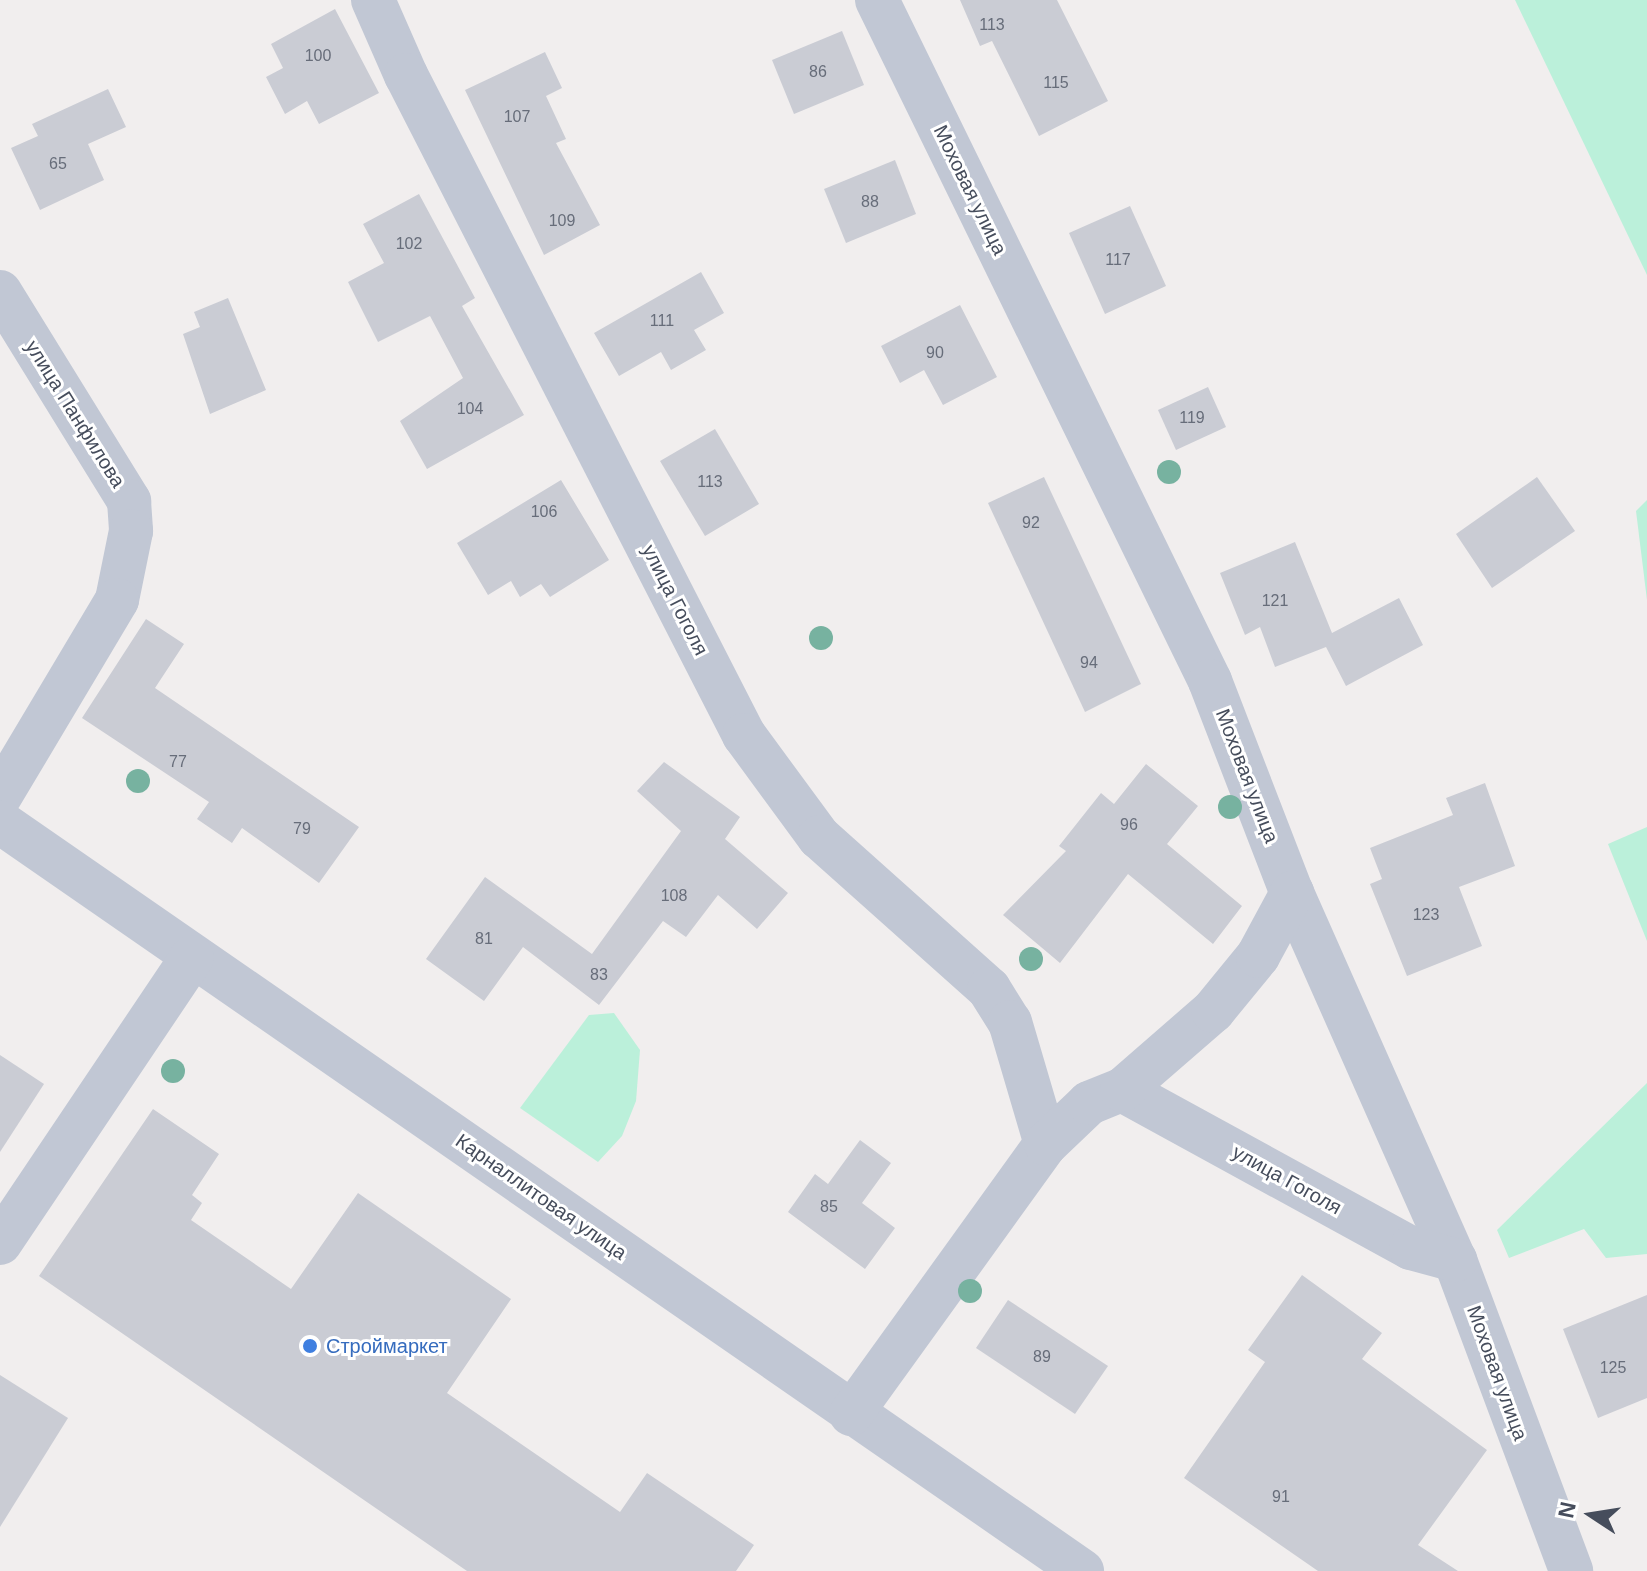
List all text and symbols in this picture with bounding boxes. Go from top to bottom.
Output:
house number: 113 [979,15,1005,35]
house number: 100 [305,46,331,66]
house number: 86 [809,62,827,82]
house number: 115 [1043,73,1069,93]
house number: 107 [504,107,530,127]
street label: Моховая улица [928,121,1012,259]
house number: 65 [49,154,67,174]
house number: 88 [861,192,879,212]
house number: 109 [549,211,575,231]
house number: 102 [396,234,422,254]
house number: 117 [1105,250,1131,270]
house number: 111 [650,311,674,331]
street label: улица Панфилова [20,336,130,492]
house number: 90 [926,343,944,363]
house number: 104 [457,399,483,419]
house number: 119 [1179,408,1205,428]
house number: 113 [697,472,723,492]
house number: 106 [531,502,557,522]
house number: 92 [1022,513,1040,533]
street label: улица Гоголя [637,541,713,659]
house number: 121 [1262,591,1288,611]
house number: 94 [1080,653,1098,673]
street label: Моховая улица [1210,706,1284,846]
house number: 77 [169,752,187,772]
house number: 96 [1120,815,1138,835]
house number: 79 [293,819,311,839]
house number: 108 [661,886,687,906]
house number: 123 [1413,905,1439,925]
house number: 81 [475,929,493,949]
house number: 83 [590,965,608,985]
street label: Карналлитовая улица [451,1129,631,1265]
street label: улица Гоголя [1228,1140,1346,1220]
house number: 85 [820,1197,838,1217]
street label: Моховая улица [1462,1302,1532,1444]
place label: Строймаркет [326,1334,448,1358]
marker: Строймаркет [301,1337,319,1355]
house number: 89 [1033,1347,1051,1367]
house number: 125 [1600,1358,1626,1378]
north arrow [1551,1475,1631,1555]
house number: 91 [1272,1487,1290,1507]
text: N [1553,1500,1581,1520]

